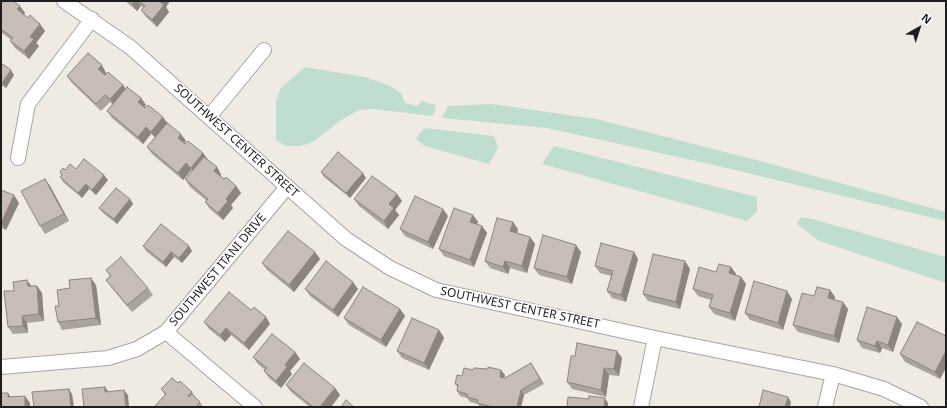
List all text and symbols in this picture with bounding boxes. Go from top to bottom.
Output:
north arrow [899,8,939,48]
text: N [919,10,935,27]
street label: SOUTHWEST CENTER STREET [171,81,301,201]
street label: SOUTHWEST ITANI DRIVE [167,211,269,329]
street label: SOUTHWEST CENTER STREET [439,284,601,332]

